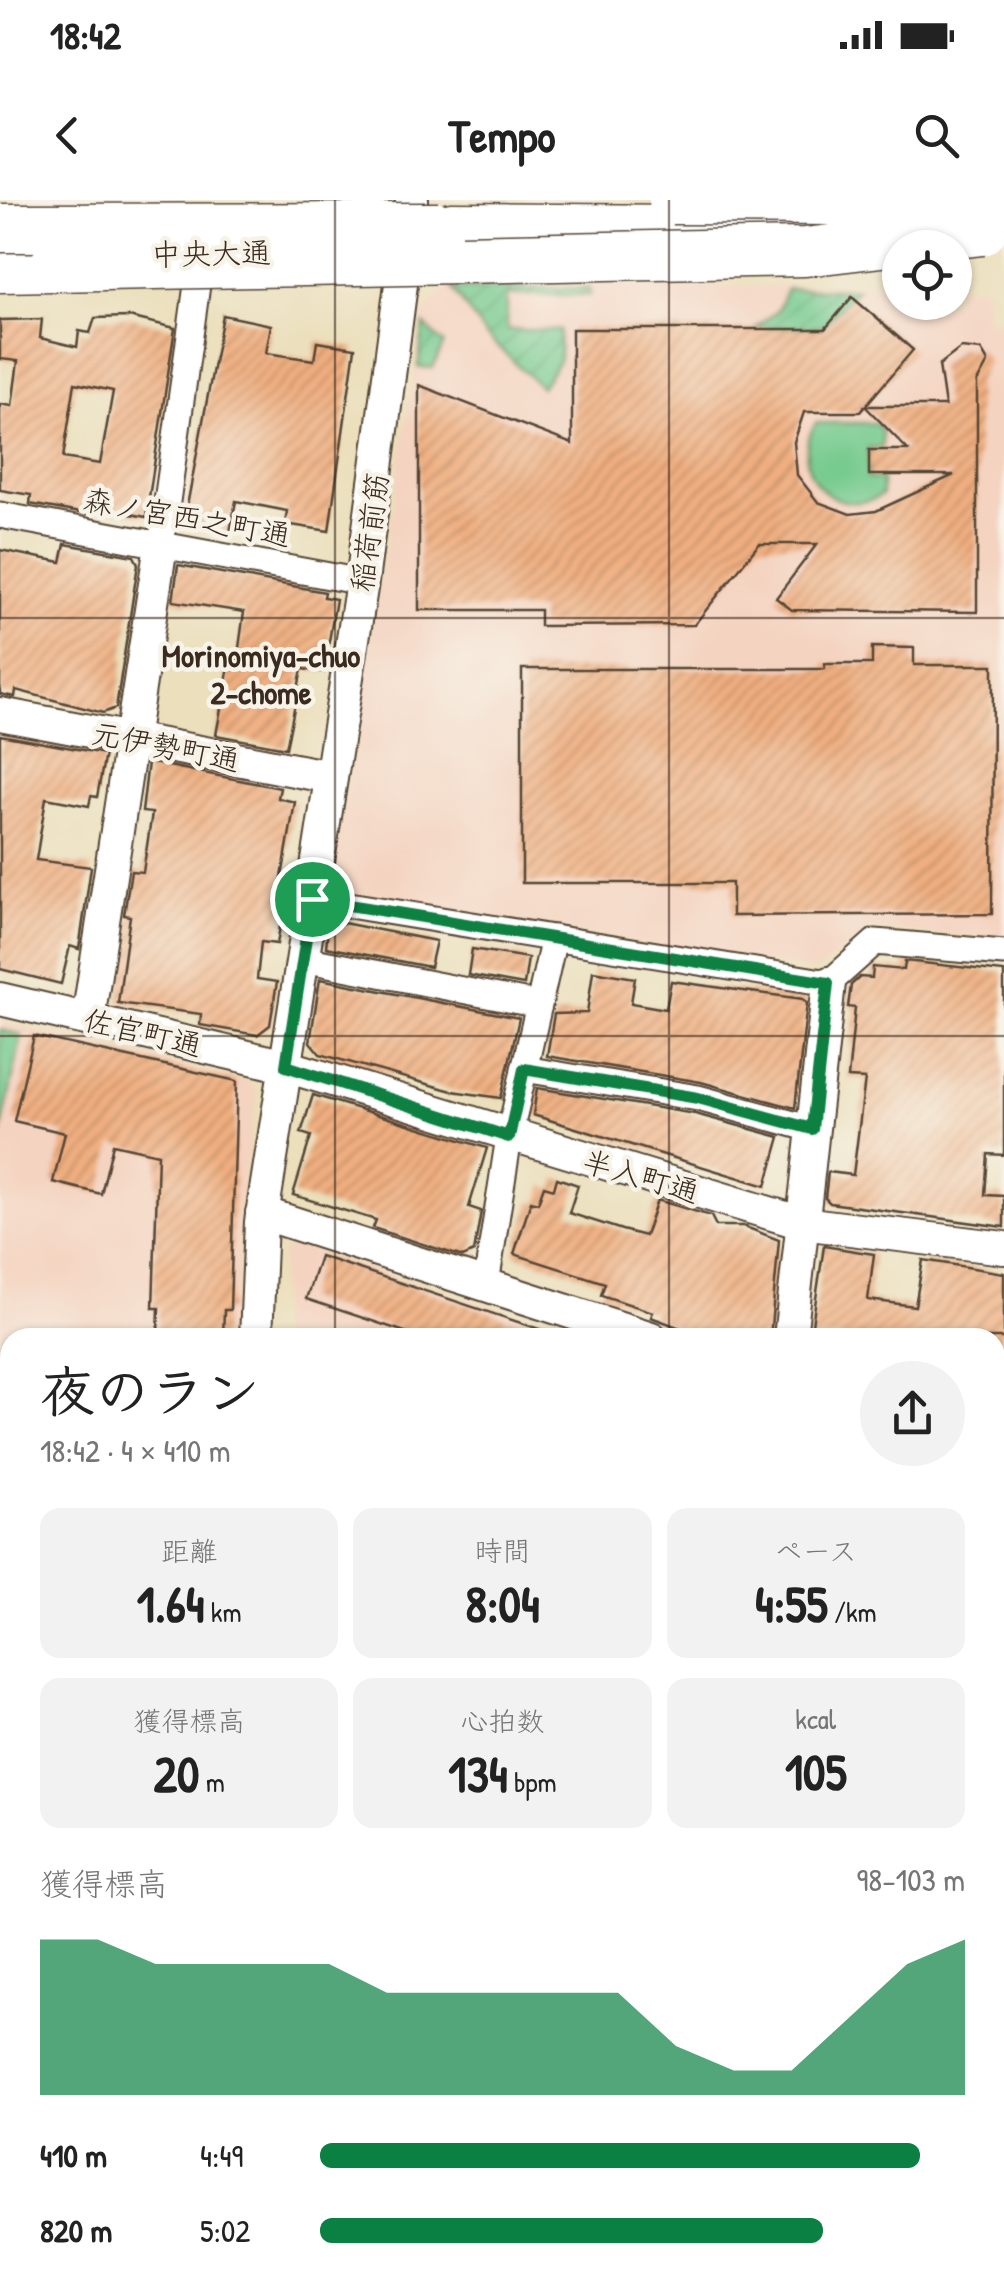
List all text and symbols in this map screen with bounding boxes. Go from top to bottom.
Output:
text: 18:42 [50,9,121,61]
text: Tempo [449,105,555,166]
icon: back [40,108,95,163]
icon: search [909,108,964,163]
map controls [882,230,972,320]
button: locate [882,230,972,320]
street label: 中央大通 [151,232,271,274]
street label: 稲荷前筋 [341,470,397,594]
street label: 森ノ宮西之町通 [80,479,294,555]
district label: Morinomiya-chuo 2-chome [162,634,360,714]
street label: 元伊勢町通 [89,712,243,780]
pin [270,857,355,942]
icon: arrive [285,872,340,927]
street label: 佐官町通 [80,999,206,1065]
street label: 半入町通 [578,1140,704,1212]
text: 夜のラン [40,1354,260,1428]
button: share [860,1361,965,1466]
text: 18:42 · 4 × 410 m [40,1429,230,1472]
text: 距離 [161,1532,217,1570]
text: 時間 [474,1532,531,1570]
text: ペース [775,1532,857,1570]
text: 1.64 [137,1570,204,1638]
text: 8:04 [465,1570,540,1638]
text: 4:55 [755,1570,828,1638]
text: km [204,1593,242,1631]
text: /km [828,1593,877,1631]
text: kcal [795,1700,836,1738]
text: 獲得標高 [133,1702,245,1740]
text: 心拍数 [460,1702,545,1740]
text: 105 [785,1738,847,1806]
text: 20 [154,1740,199,1808]
text: 134 [448,1740,508,1808]
text: m [199,1763,225,1801]
text: bpm [508,1763,557,1801]
text: 98–103 m [857,1858,965,1901]
text: 獲得標高 [40,1862,168,1905]
text: 410 m [40,2134,107,2177]
text: 4:49 [200,2134,243,2177]
text: 820 m [40,2209,112,2252]
text: 5:02 [200,2209,250,2252]

